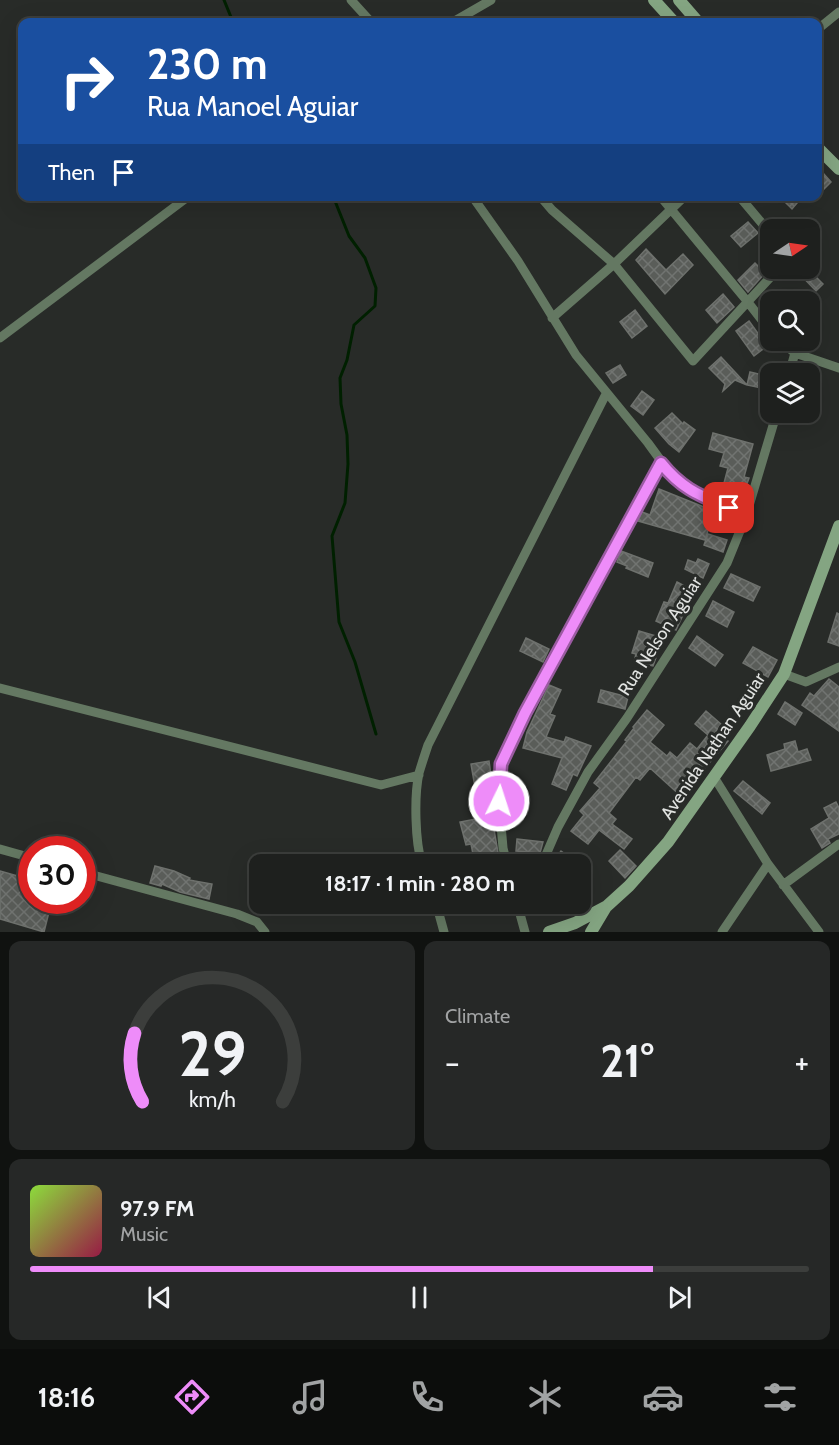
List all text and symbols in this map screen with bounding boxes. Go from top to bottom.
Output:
text: 230 m [147,38,267,90]
icon: right [48,42,126,120]
text: Rua Manoel Aguiar [147,90,358,123]
icon: arrive [107,156,140,189]
text: Then [48,159,95,186]
north arrow [760,219,820,279]
map controls [760,219,820,423]
button: search [760,291,820,351]
button: layers [760,363,820,423]
pin [703,482,754,533]
icon: arrive [712,491,745,524]
street label: Rua Nelson Aguiar [613,572,707,700]
street label: Avenida Nathan Aguiar [656,668,770,823]
position arrow [467,769,531,833]
speed limit sign: 30 [18,836,96,914]
text: 18:17 · 1 min · 280 m [325,870,515,897]
text: Climate [445,1004,510,1028]
text: 29 [178,1016,246,1092]
text: 21° [600,1034,654,1088]
text: − [445,1042,460,1082]
text: + [794,1042,809,1082]
text: km/h [189,1087,235,1113]
text: 97.9 FM [120,1195,194,1222]
text: Music [120,1222,168,1246]
icon: previous [143,1281,176,1314]
icon: pause [403,1281,436,1314]
icon: next [663,1281,696,1314]
icon: directions [171,1376,213,1418]
icon: music [289,1376,331,1418]
icon: phone [406,1376,448,1418]
icon: climate [524,1376,566,1418]
icon: car [642,1376,684,1418]
icon: filters [759,1376,801,1418]
text: 18:16 [38,1381,95,1414]

